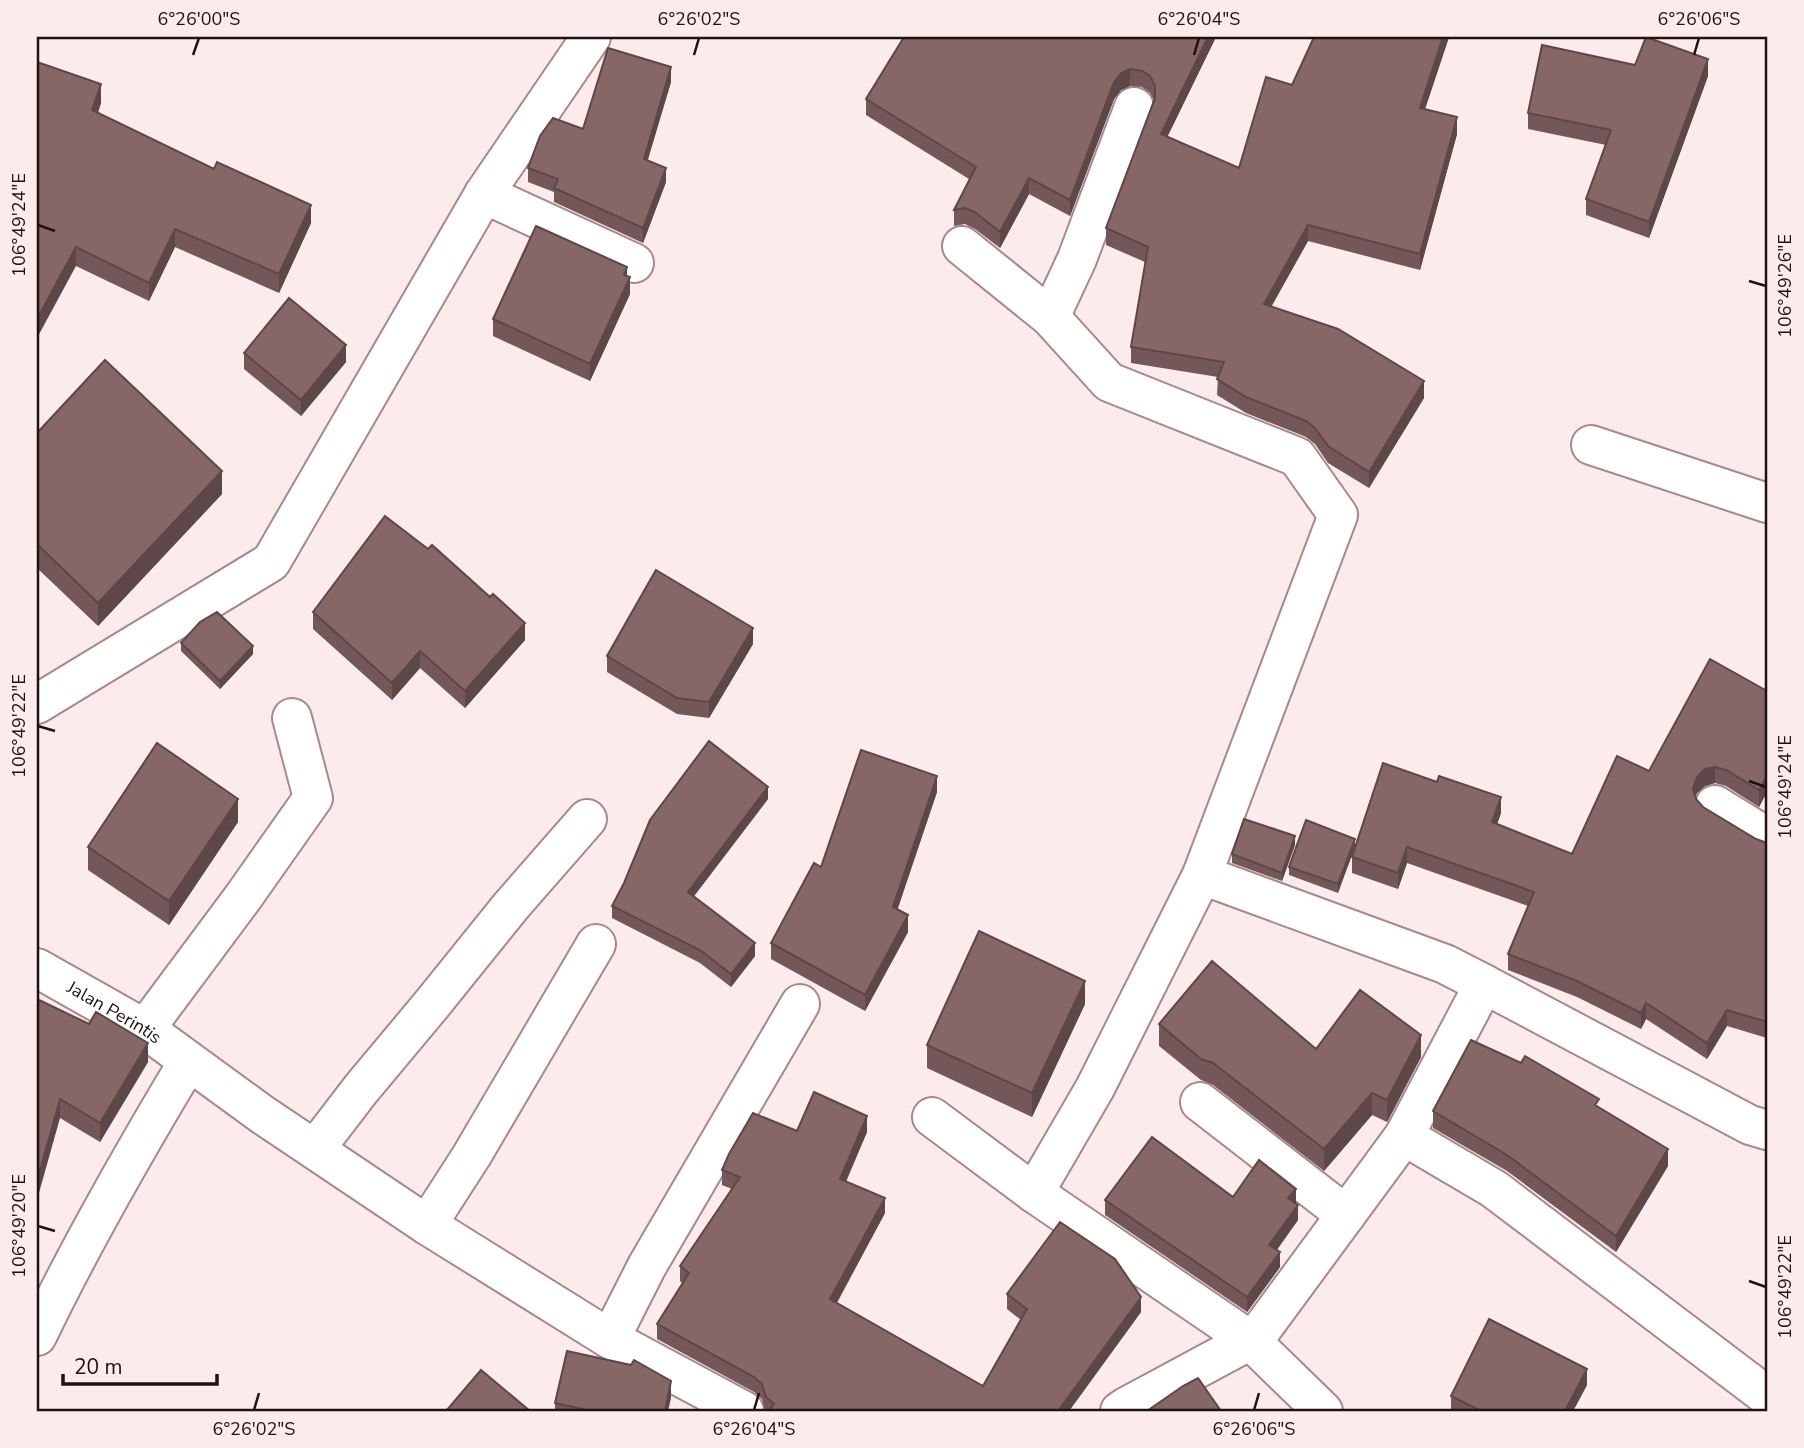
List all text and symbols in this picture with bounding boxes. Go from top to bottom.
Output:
text: 6°26'00"S [158,7,240,31]
text: 6°26'02"S [658,7,740,31]
text: 6°26'04"S [1158,7,1240,31]
text: 6°26'06"S [1658,7,1740,31]
text: 106°49'24"E [7,173,31,277]
text: 106°49'26"E [1773,234,1797,338]
text: 106°49'22"E [7,674,31,778]
text: 106°49'24"E [1773,735,1797,839]
street label: Jalan Perintis [62,975,166,1049]
text: 106°49'20"E [7,1174,31,1278]
text: 106°49'22"E [1773,1235,1797,1339]
scale bar [63,1343,217,1387]
text: 20 m [74,1353,123,1381]
text: 6°26'02"S [213,1417,295,1441]
text: 6°26'04"S [713,1417,795,1441]
text: 6°26'06"S [1213,1417,1295,1441]

